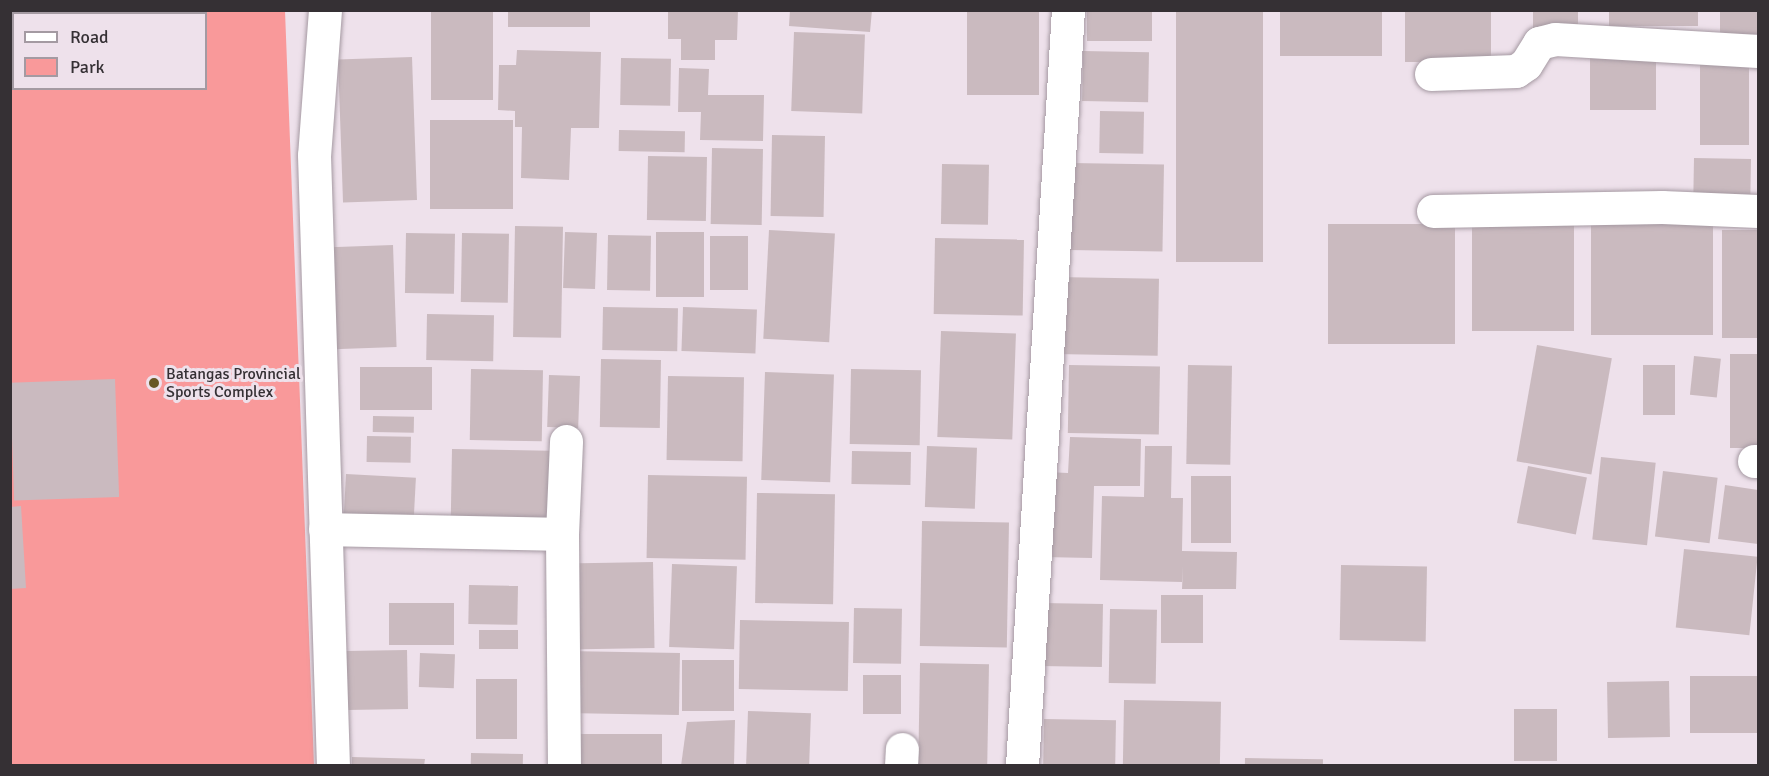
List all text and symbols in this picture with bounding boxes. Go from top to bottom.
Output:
legend [12,12,207,90]
text: Road [70,26,109,48]
text: Park [70,56,105,78]
place label: Batangas Provincial Sports Complex [166,364,301,402]
marker: Batangas Provincial Sports Complex [147,376,161,390]

